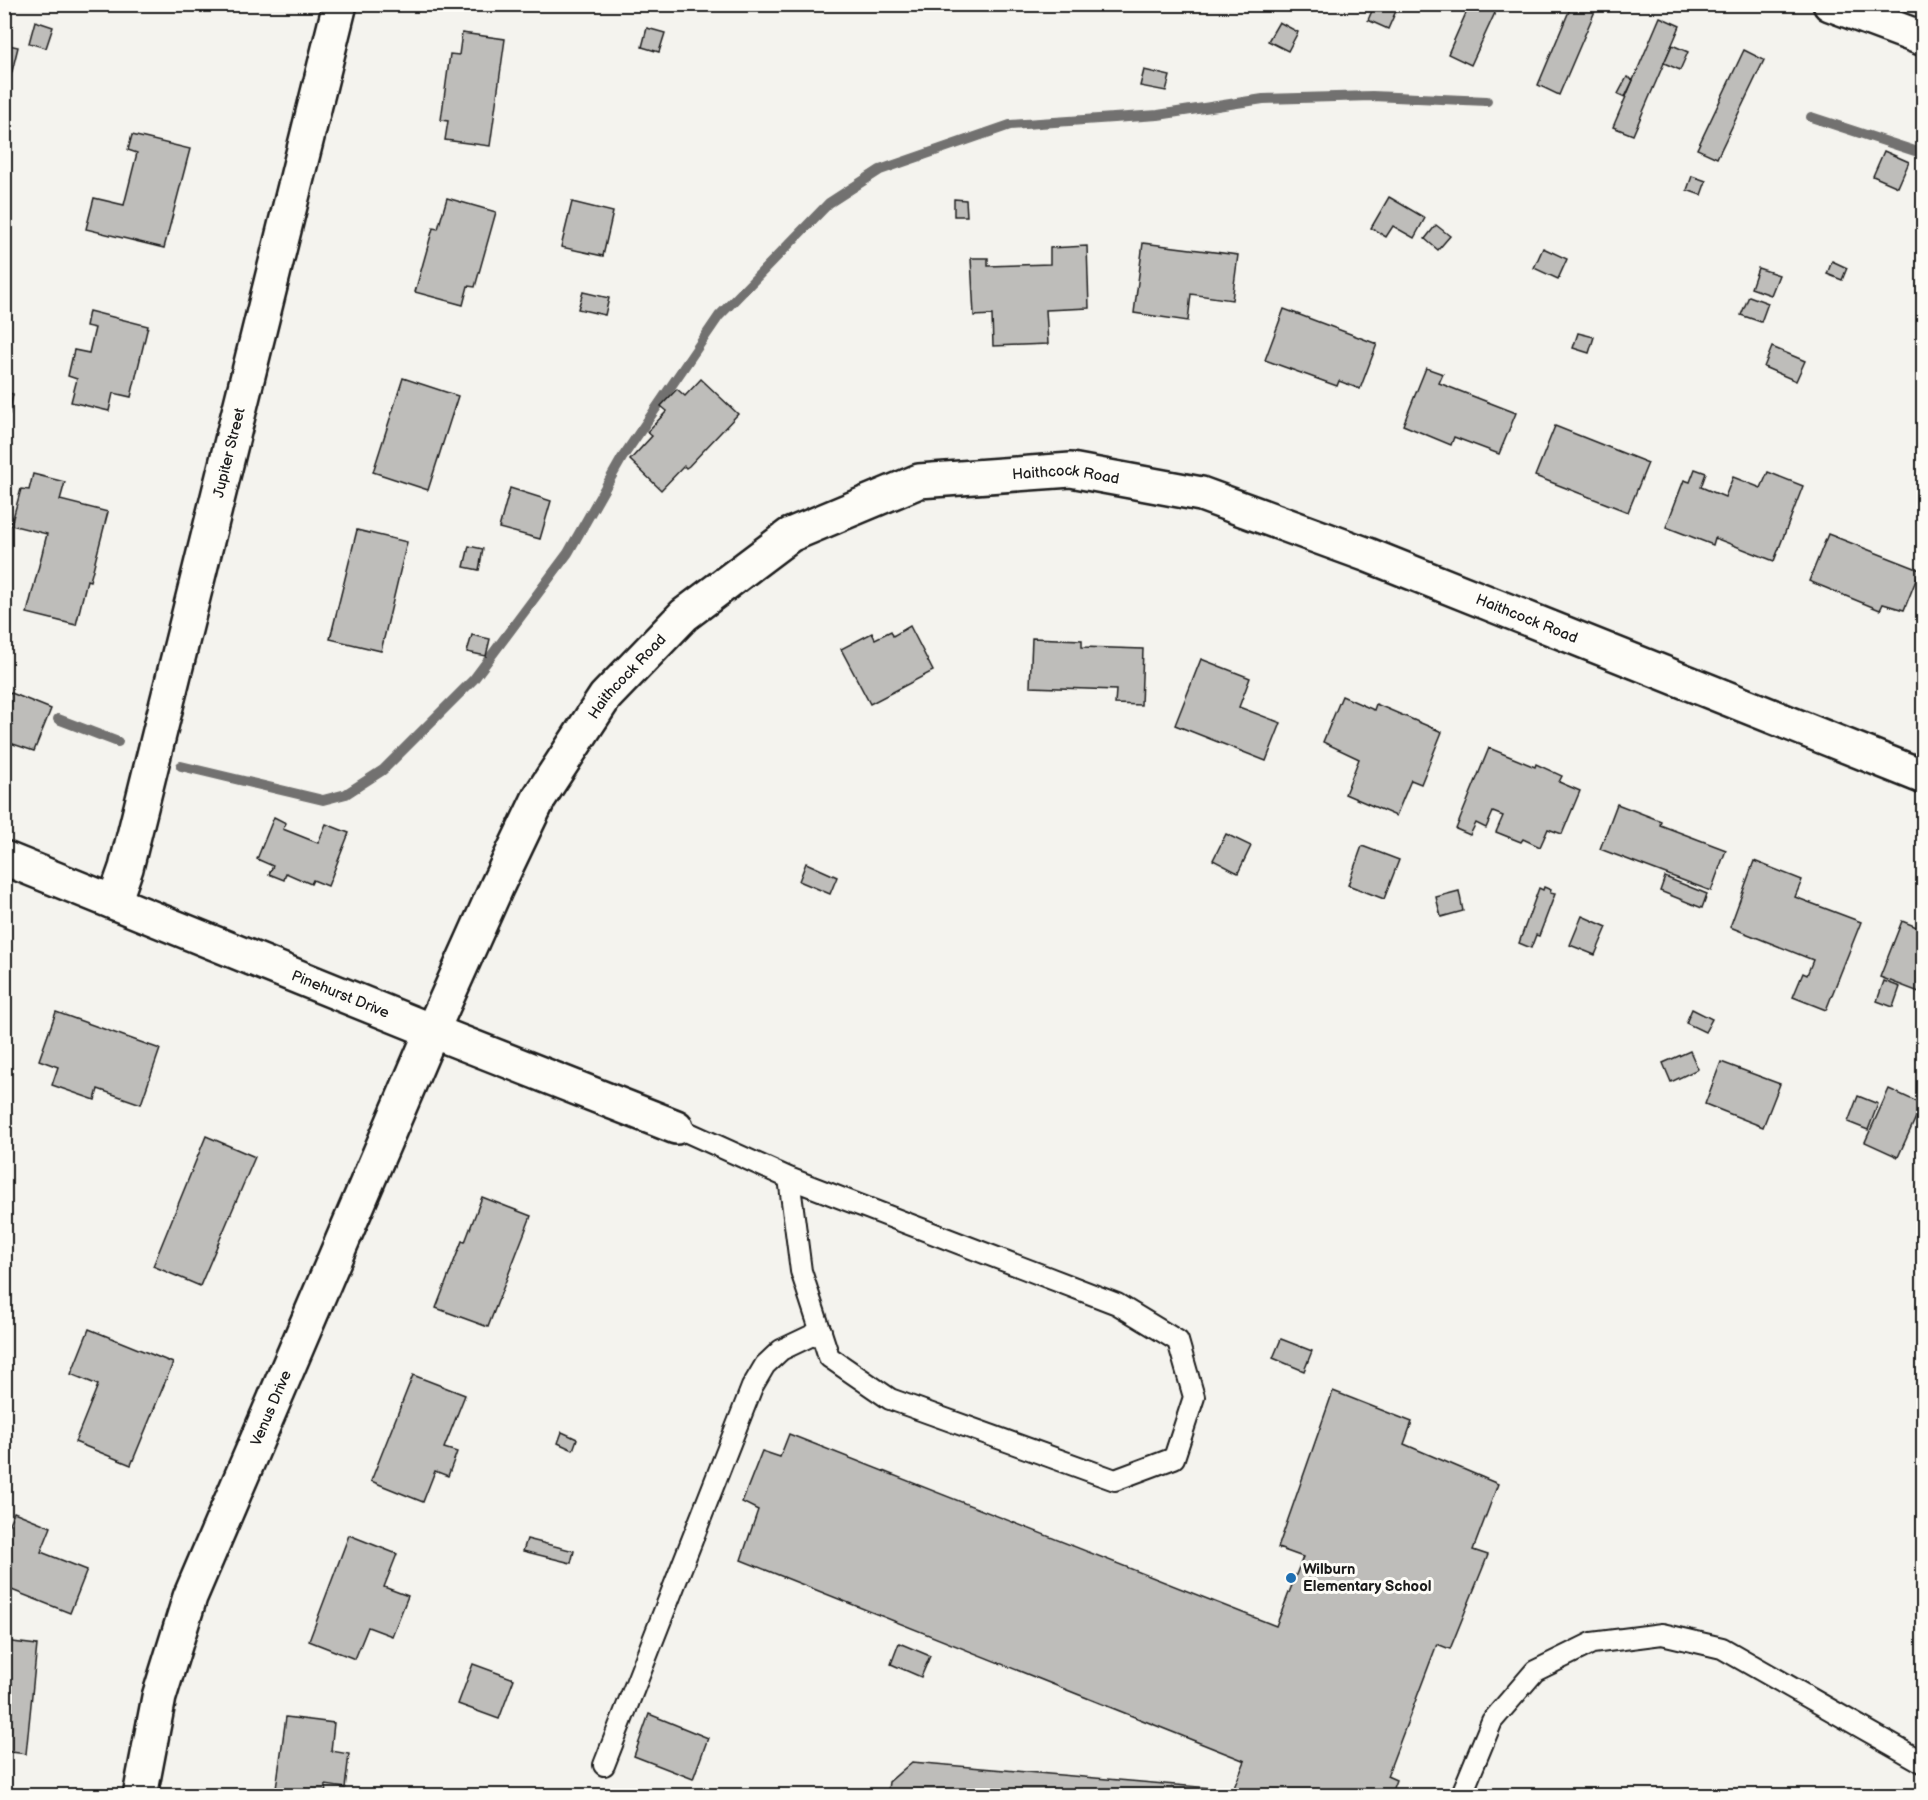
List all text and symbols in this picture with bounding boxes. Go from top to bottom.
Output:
street label: Jupiter Street [209,405,249,499]
street label: Haithcock Road [1011,460,1121,488]
street label: Haithcock Road [1473,590,1581,647]
street label: Haithcock Road [584,630,670,722]
street label: Pinehurst Drive [289,966,392,1022]
street label: Venus Drive [246,1367,295,1449]
place label: Wilburn Elementary School [1303,1560,1431,1596]
marker: Wilburn Elementary School [1284,1571,1298,1585]

